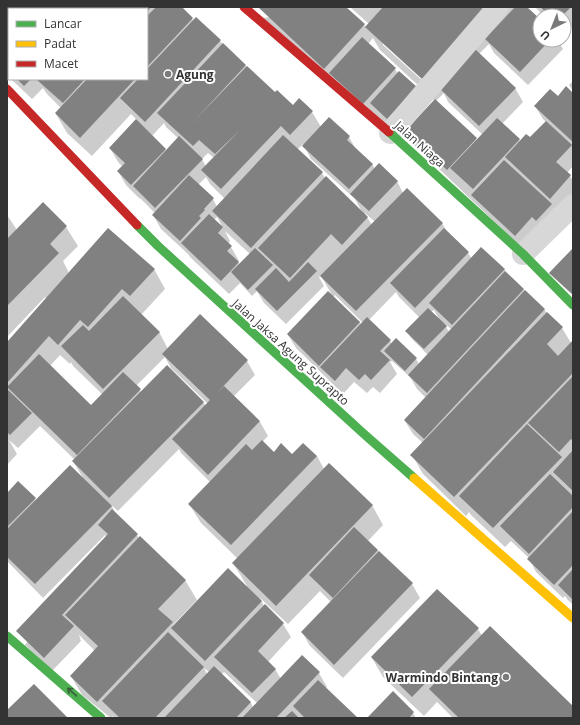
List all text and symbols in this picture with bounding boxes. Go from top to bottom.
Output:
legend [8,8,148,80]
north arrow [532,8,572,48]
text: Lancar [44,15,82,32]
text: U [537,27,553,44]
text: Padat [44,35,76,52]
text: Macet [44,55,78,72]
place label: Agung [176,66,214,83]
marker: Agung [163,69,173,79]
street label: Jalan Niaga [391,116,449,171]
street label: Jalan Jaksa Agung Suprapto [228,294,353,409]
place label: Warmindo Bintang [385,669,498,686]
marker: Warmindo Bintang [501,672,511,682]
one-way arrow [67,688,77,697]

